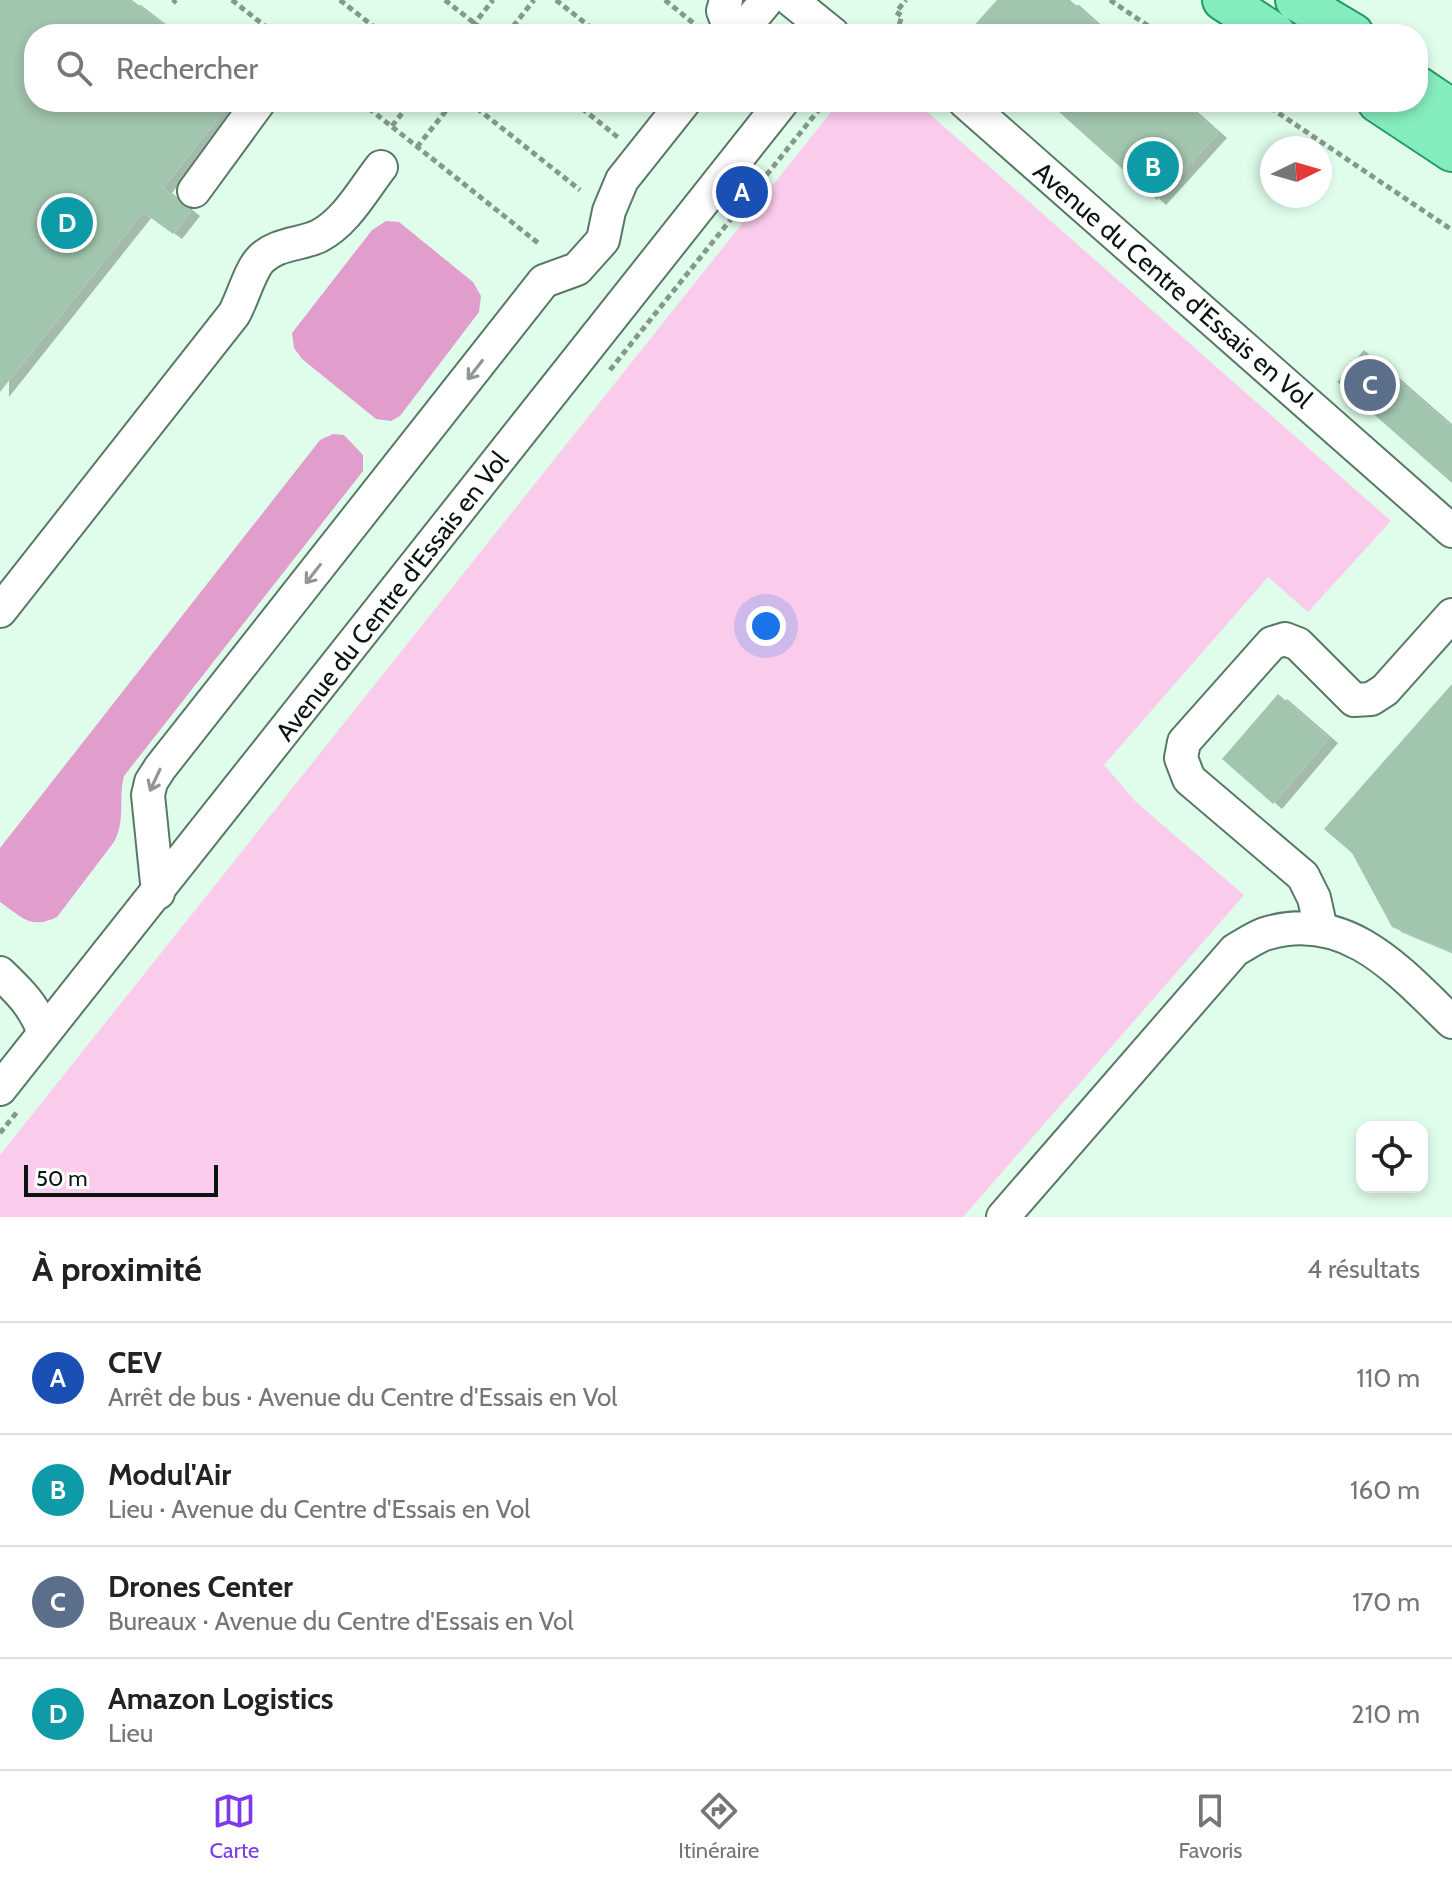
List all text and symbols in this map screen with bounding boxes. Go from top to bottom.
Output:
search box [24,24,1428,112]
icon: search [52,46,96,90]
text: Rechercher [116,50,258,87]
north arrow [1260,136,1332,208]
pin: B [1127,137,1179,197]
street label: Avenue du Centre d'Essais en Vol [1027,155,1319,415]
pin: A [716,162,768,222]
pin: D [41,193,93,253]
pin: C [1344,355,1396,415]
one-way arrow [466,359,483,380]
street label: Avenue du Centre d'Essais en Vol [269,445,515,747]
one-way arrow [305,563,322,584]
your location [746,606,786,646]
one-way arrow [147,767,162,791]
map controls [1356,1121,1428,1193]
button: locate [1356,1121,1428,1193]
scale bar [24,1161,218,1197]
text: 50 m [36,1165,88,1192]
text: À proximité [32,1248,202,1290]
text: 4 résultats [1307,1253,1420,1285]
text: CEV [108,1344,162,1381]
text: A [50,1362,66,1394]
text: 110 m [1356,1362,1420,1394]
text: Arrêt de bus · Avenue du Centre d'Essais en Vol [108,1381,617,1413]
text: Modul'Air [108,1456,231,1493]
text: B [50,1474,66,1506]
text: 160 m [1350,1474,1420,1506]
text: Lieu · Avenue du Centre d'Essais en Vol [108,1493,530,1525]
text: Drones Center [108,1568,293,1605]
text: C [50,1586,66,1618]
text: 170 m [1352,1586,1420,1618]
text: Bureaux · Avenue du Centre d'Essais en Vol [108,1605,574,1637]
text: Amazon Logistics [108,1680,334,1717]
text: D [49,1698,67,1730]
text: 210 m [1351,1698,1420,1730]
text: Lieu [108,1717,153,1749]
tab: Carte [210,1789,259,1864]
tab: Itinéraire [678,1789,759,1864]
tab: Favoris [1179,1789,1242,1864]

